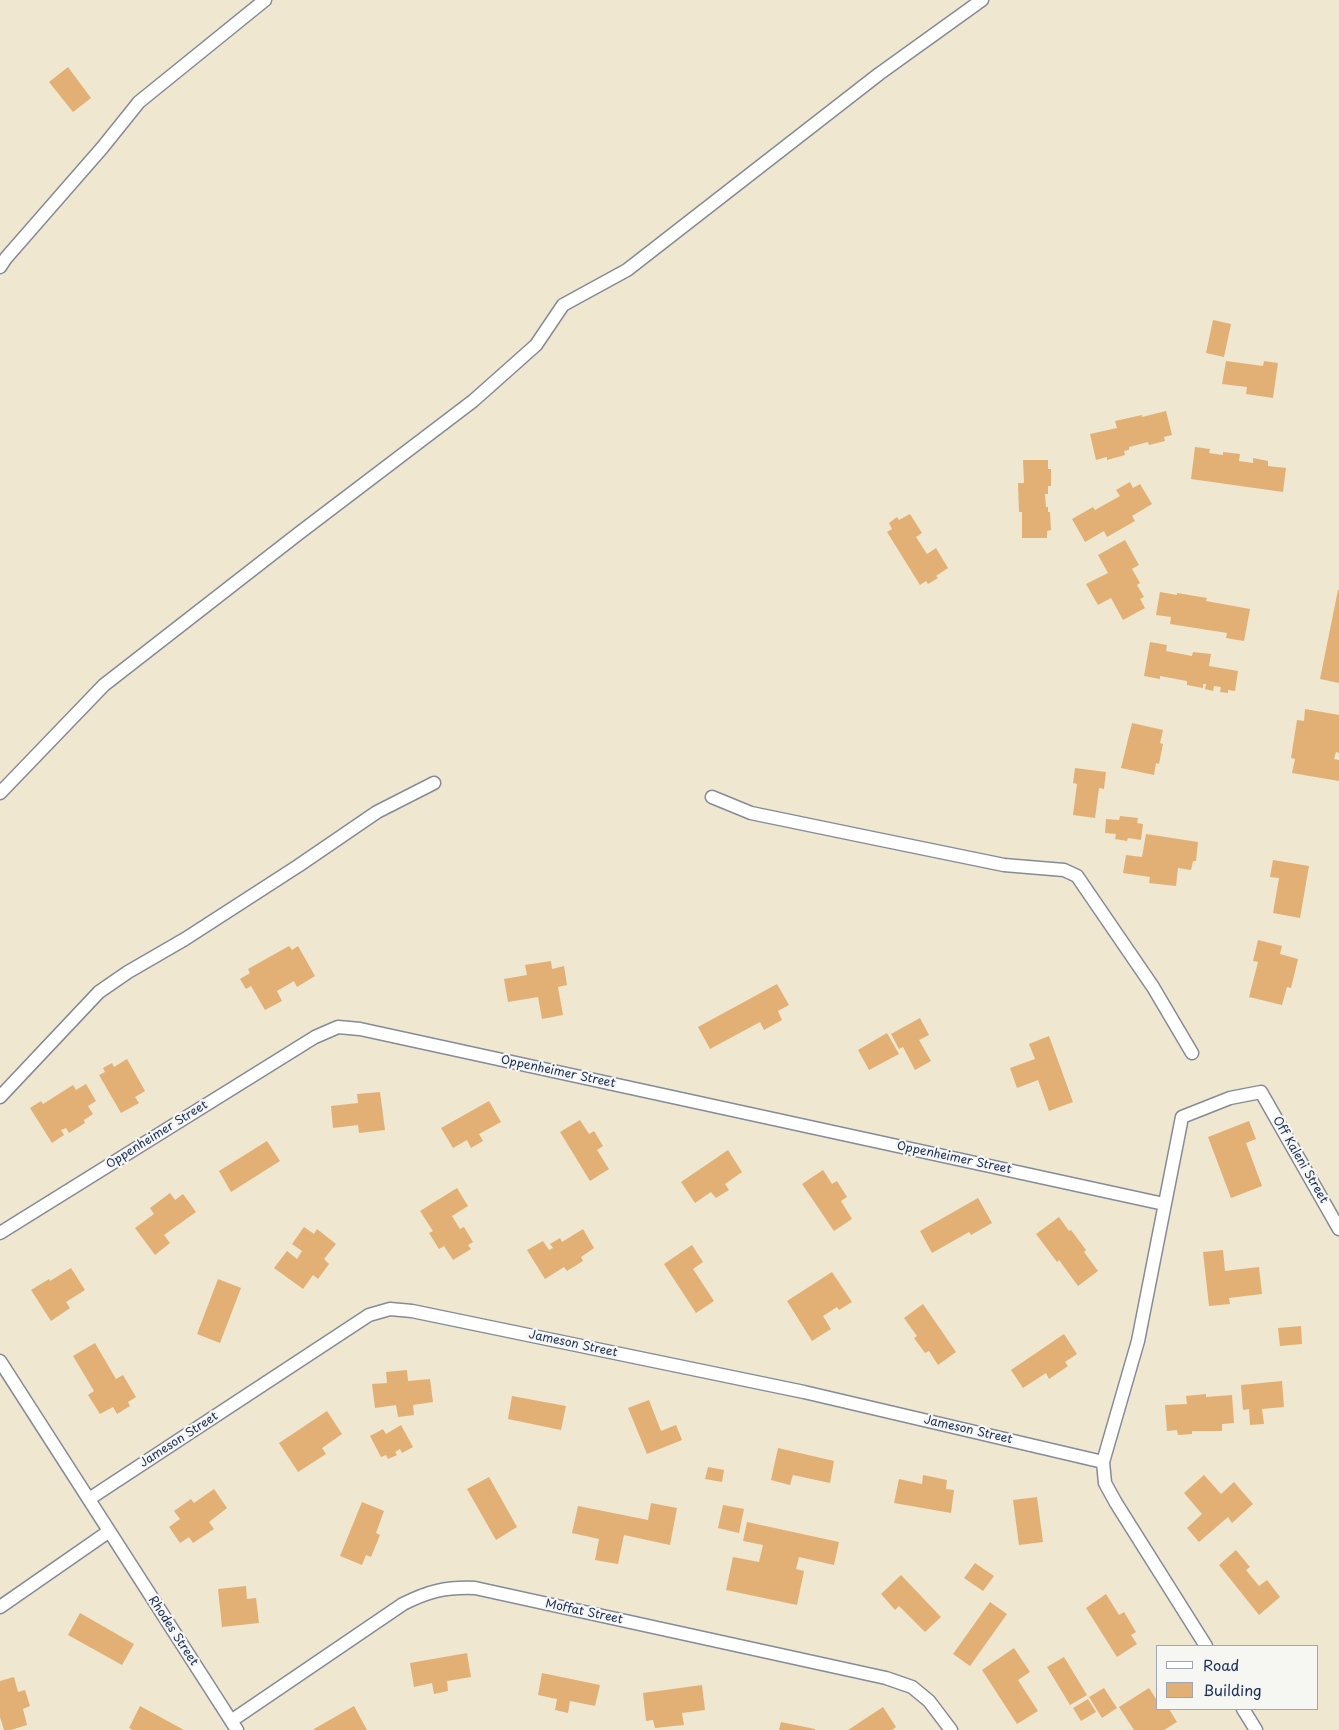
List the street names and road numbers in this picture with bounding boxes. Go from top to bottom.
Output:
street label: Oppenheimer Street [499,1053,617,1091]
street label: Oppenheimer Street [104,1098,210,1172]
street label: Off Kaleni Street [1269,1114,1331,1206]
street label: Oppenheimer Street [895,1139,1013,1177]
street label: Jameson Street [527,1328,619,1360]
street label: Jameson Street [137,1409,221,1471]
street label: Jameson Street [922,1413,1014,1447]
street label: Rhodes Street [145,1593,201,1669]
street label: Moffat Street [544,1597,624,1627]

